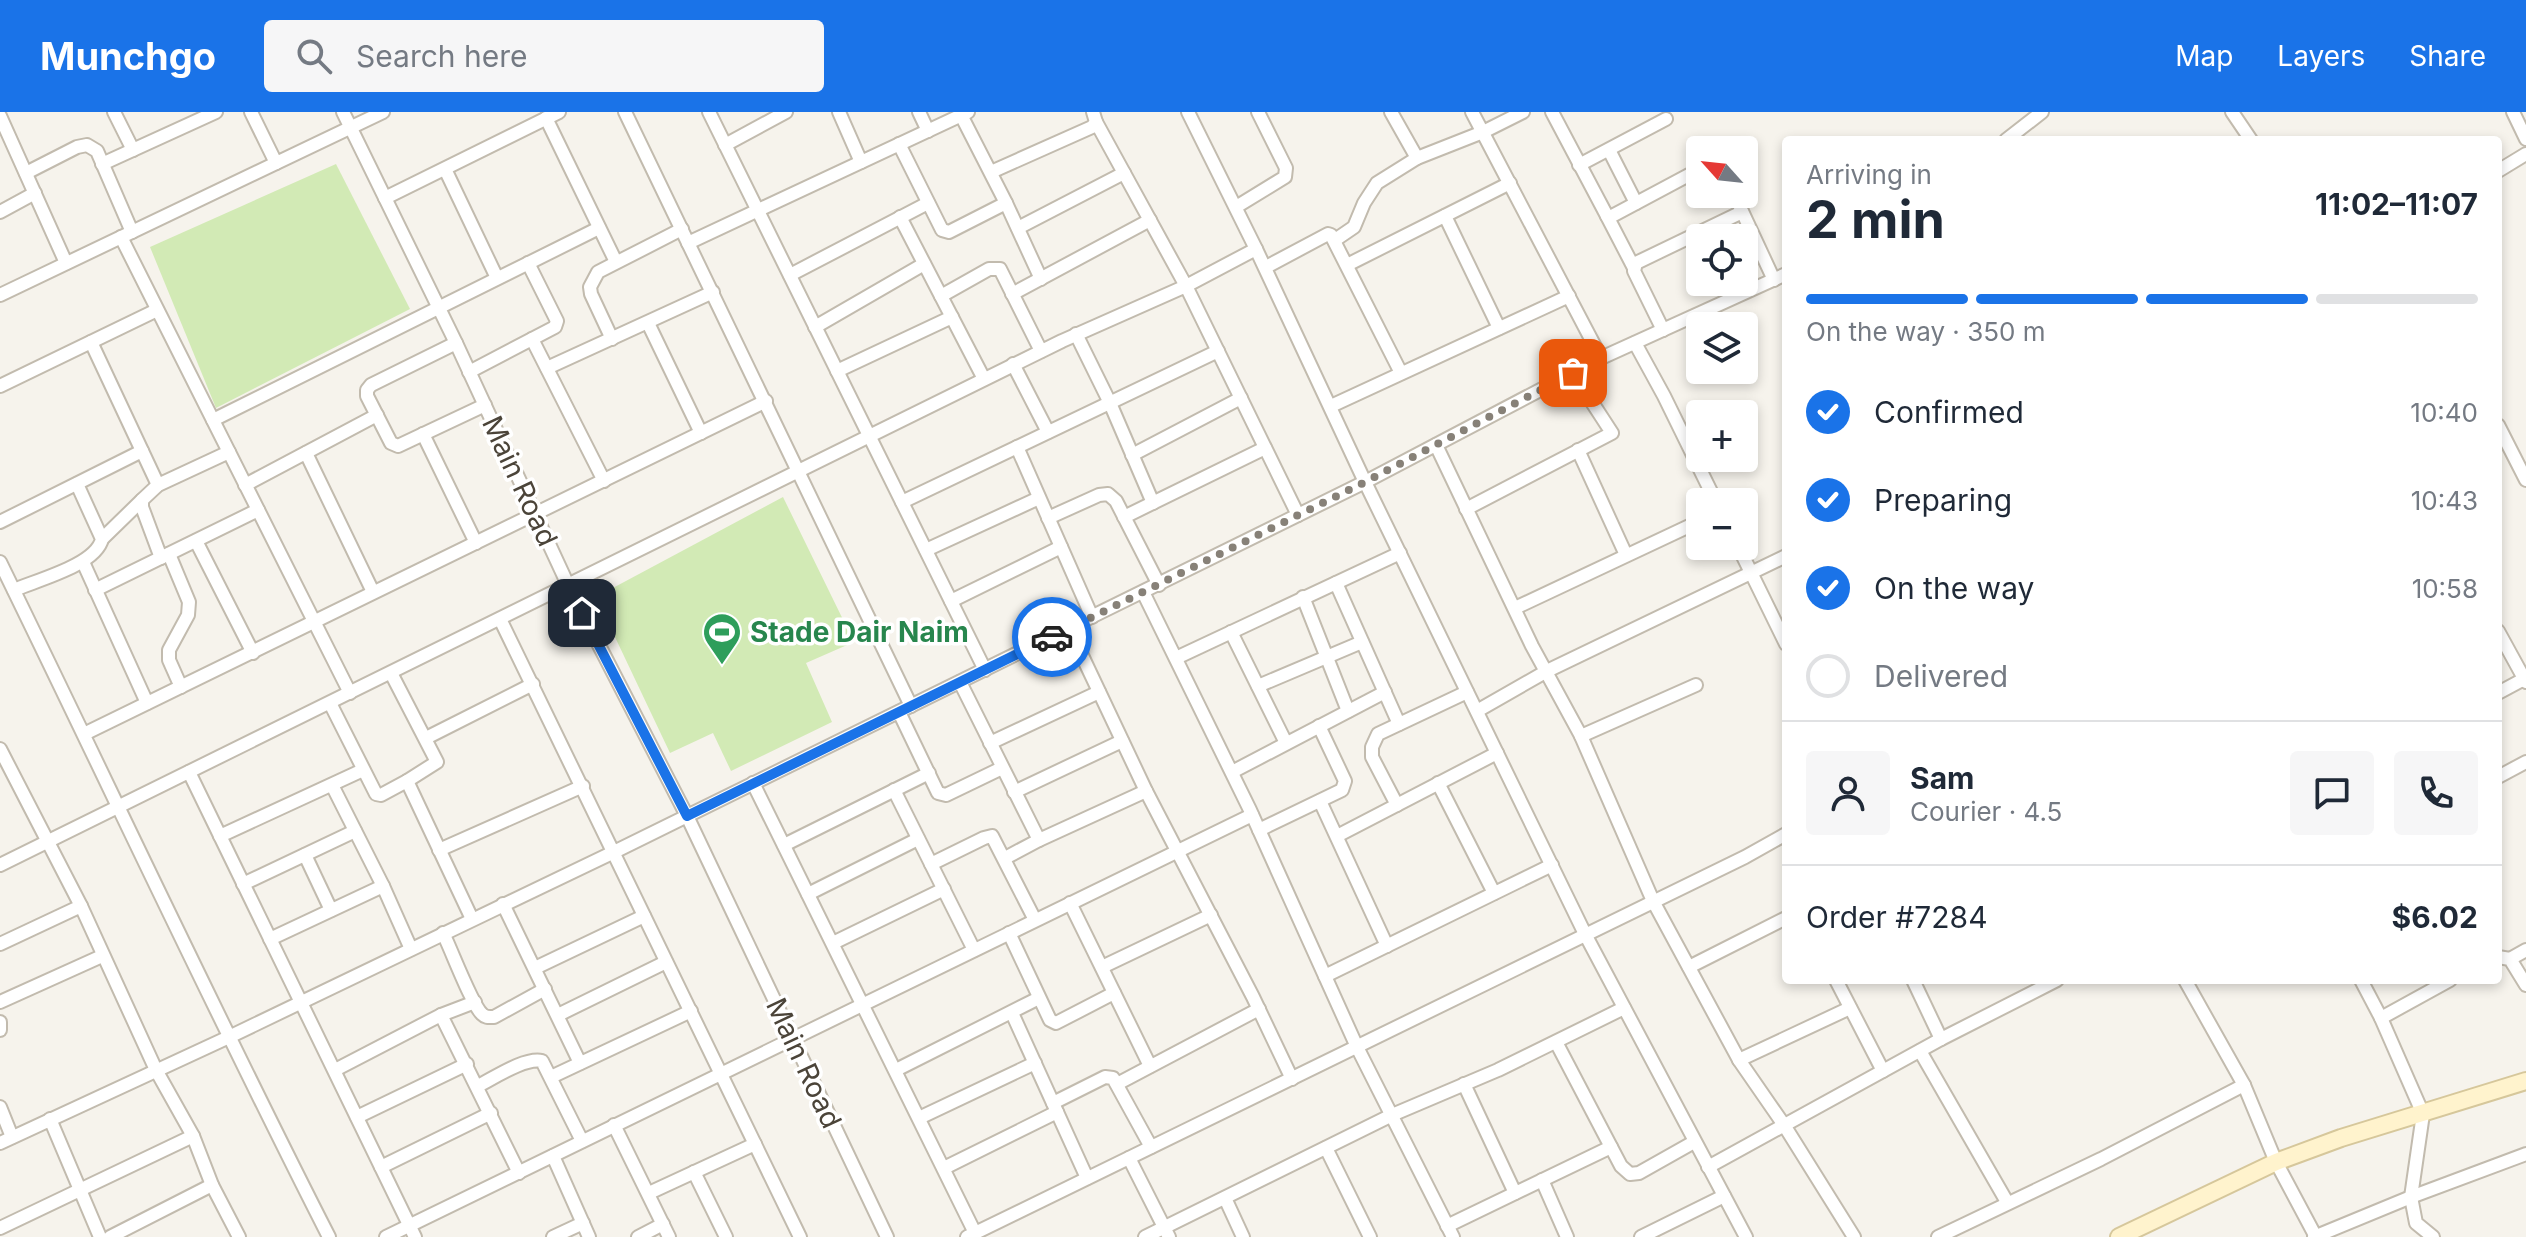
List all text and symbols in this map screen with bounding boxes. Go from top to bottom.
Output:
search box [264,20,824,92]
text: Munchgo [40,33,216,79]
icon: search [292,34,336,78]
text: Search here [356,38,528,74]
text: Map [2175,39,2233,73]
text: Layers [2277,39,2365,73]
text: Share [2409,39,2486,73]
north arrow [1686,136,1758,208]
map controls [1686,136,1758,560]
text: Arriving in [1806,159,1932,190]
text: 11:02–11:07 [2315,186,2478,222]
text: 2 min [1806,188,1945,251]
button: locate [1686,224,1758,296]
button: layers [1686,312,1758,384]
text: On the way · 350 m [1806,316,2045,347]
pin [1539,339,1607,407]
icon: bag [1551,351,1595,395]
icon: check [1806,390,1850,434]
text: Confirmed [1874,394,2024,430]
text: 10:40 [2410,397,2478,428]
button: + [1686,400,1758,472]
street label: Main Road [475,410,565,552]
icon: check [1806,478,1850,522]
text: Preparing [1874,482,2012,518]
text: 10:43 [2411,485,2478,516]
button: − [1686,488,1758,560]
icon: check [1806,566,1850,610]
text: On the way [1874,570,2034,606]
text: 10:58 [2412,573,2478,604]
pin [548,579,616,647]
icon: home [560,591,604,635]
courier [1012,597,1092,677]
sports icon: Stade Dair Naim [701,611,743,666]
place label: Stade Dair Naim [750,615,969,649]
icon: car [1030,615,1074,659]
text: Delivered [1874,658,2008,694]
button: person [1806,751,1890,835]
button: chat [2290,751,2374,835]
button: phone [2394,751,2478,835]
text: Sam [1910,760,1974,796]
text: Courier · 4.5 [1910,796,2062,827]
text: Order #7284 [1806,899,1988,935]
text: $6.02 [2392,899,2478,935]
street label: Main Road [759,992,849,1134]

